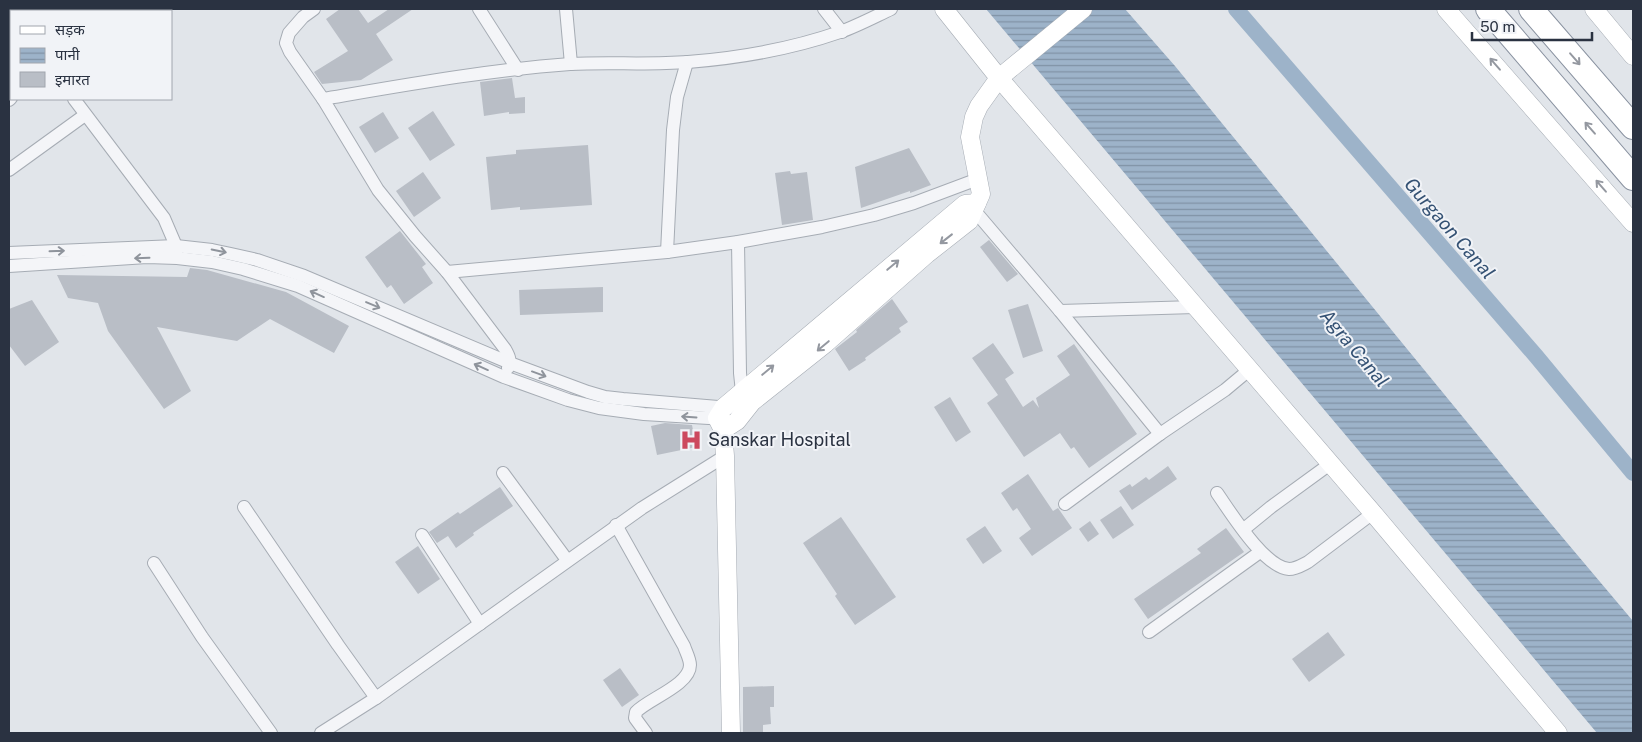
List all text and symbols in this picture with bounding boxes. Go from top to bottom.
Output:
legend [10,10,172,100]
scale bar [1472,10,1592,42]
text: 50 m [1480,18,1515,35]
text: सड़क [55,21,85,38]
text: पानी [55,46,81,63]
one-way arrow [1569,52,1580,65]
one-way arrow [1489,57,1500,70]
text: इमारत [55,71,90,88]
one-way arrow [1584,121,1596,134]
water label: Gurgaon Canal [1400,173,1500,283]
one-way arrow [1596,180,1607,193]
one-way arrow [940,234,953,245]
one-way arrow [49,246,65,256]
one-way arrow [211,247,227,256]
one-way arrow [134,253,150,262]
one-way arrow [886,259,899,271]
one-way arrow [310,288,325,298]
one-way arrow [365,301,380,310]
water label: Agra Canal [1316,305,1394,391]
one-way arrow [817,340,830,351]
one-way arrow [474,361,489,371]
one-way arrow [762,364,775,375]
one-way arrow [531,370,546,379]
one-way arrow [681,412,697,422]
hospital icon: Sanskar Hospital [678,427,704,453]
place label: Sanskar Hospital [708,429,851,450]

